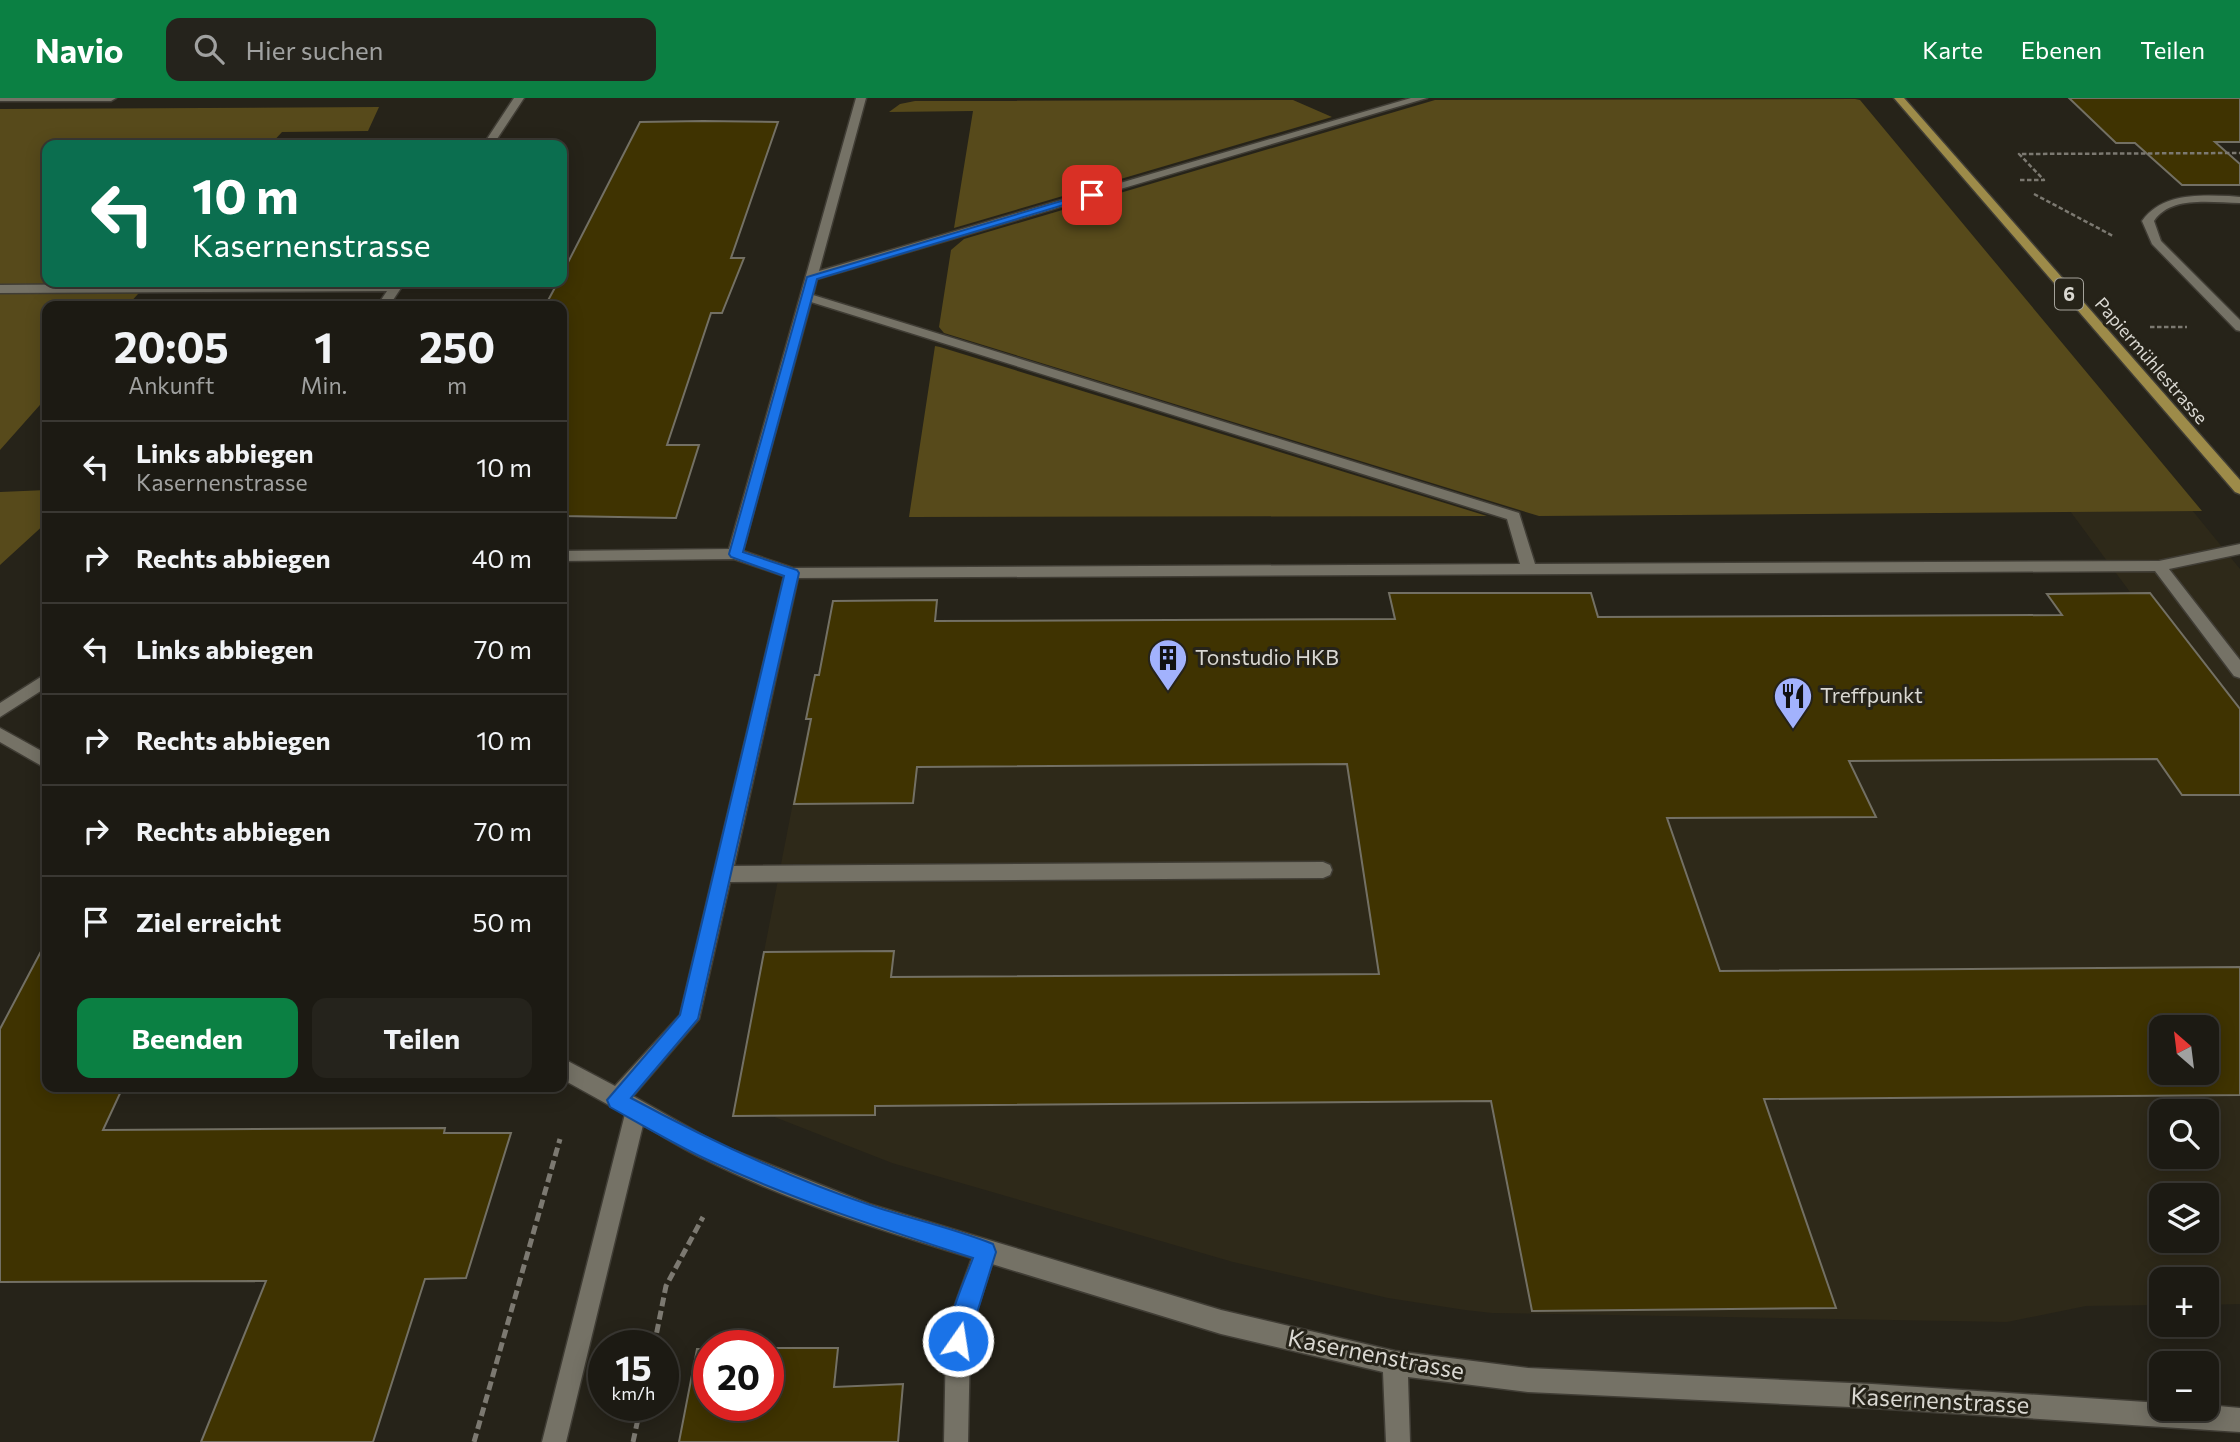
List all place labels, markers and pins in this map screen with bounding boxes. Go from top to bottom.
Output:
pin [1062,165,1122,225]
building icon: Tonstudio HKB [1147,637,1189,692]
place label: Tonstudio HKB [1195,644,1339,669]
restaurant icon: Treffpunkt [1772,675,1814,730]
place label: Treffpunkt [1820,682,1923,707]

